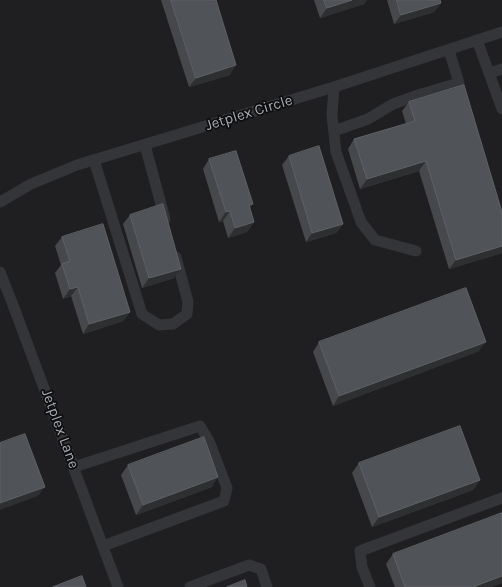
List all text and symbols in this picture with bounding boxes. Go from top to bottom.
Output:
street label: Jetplex Circle [203,91,295,135]
street label: Jetplex Lane [37,387,83,471]

